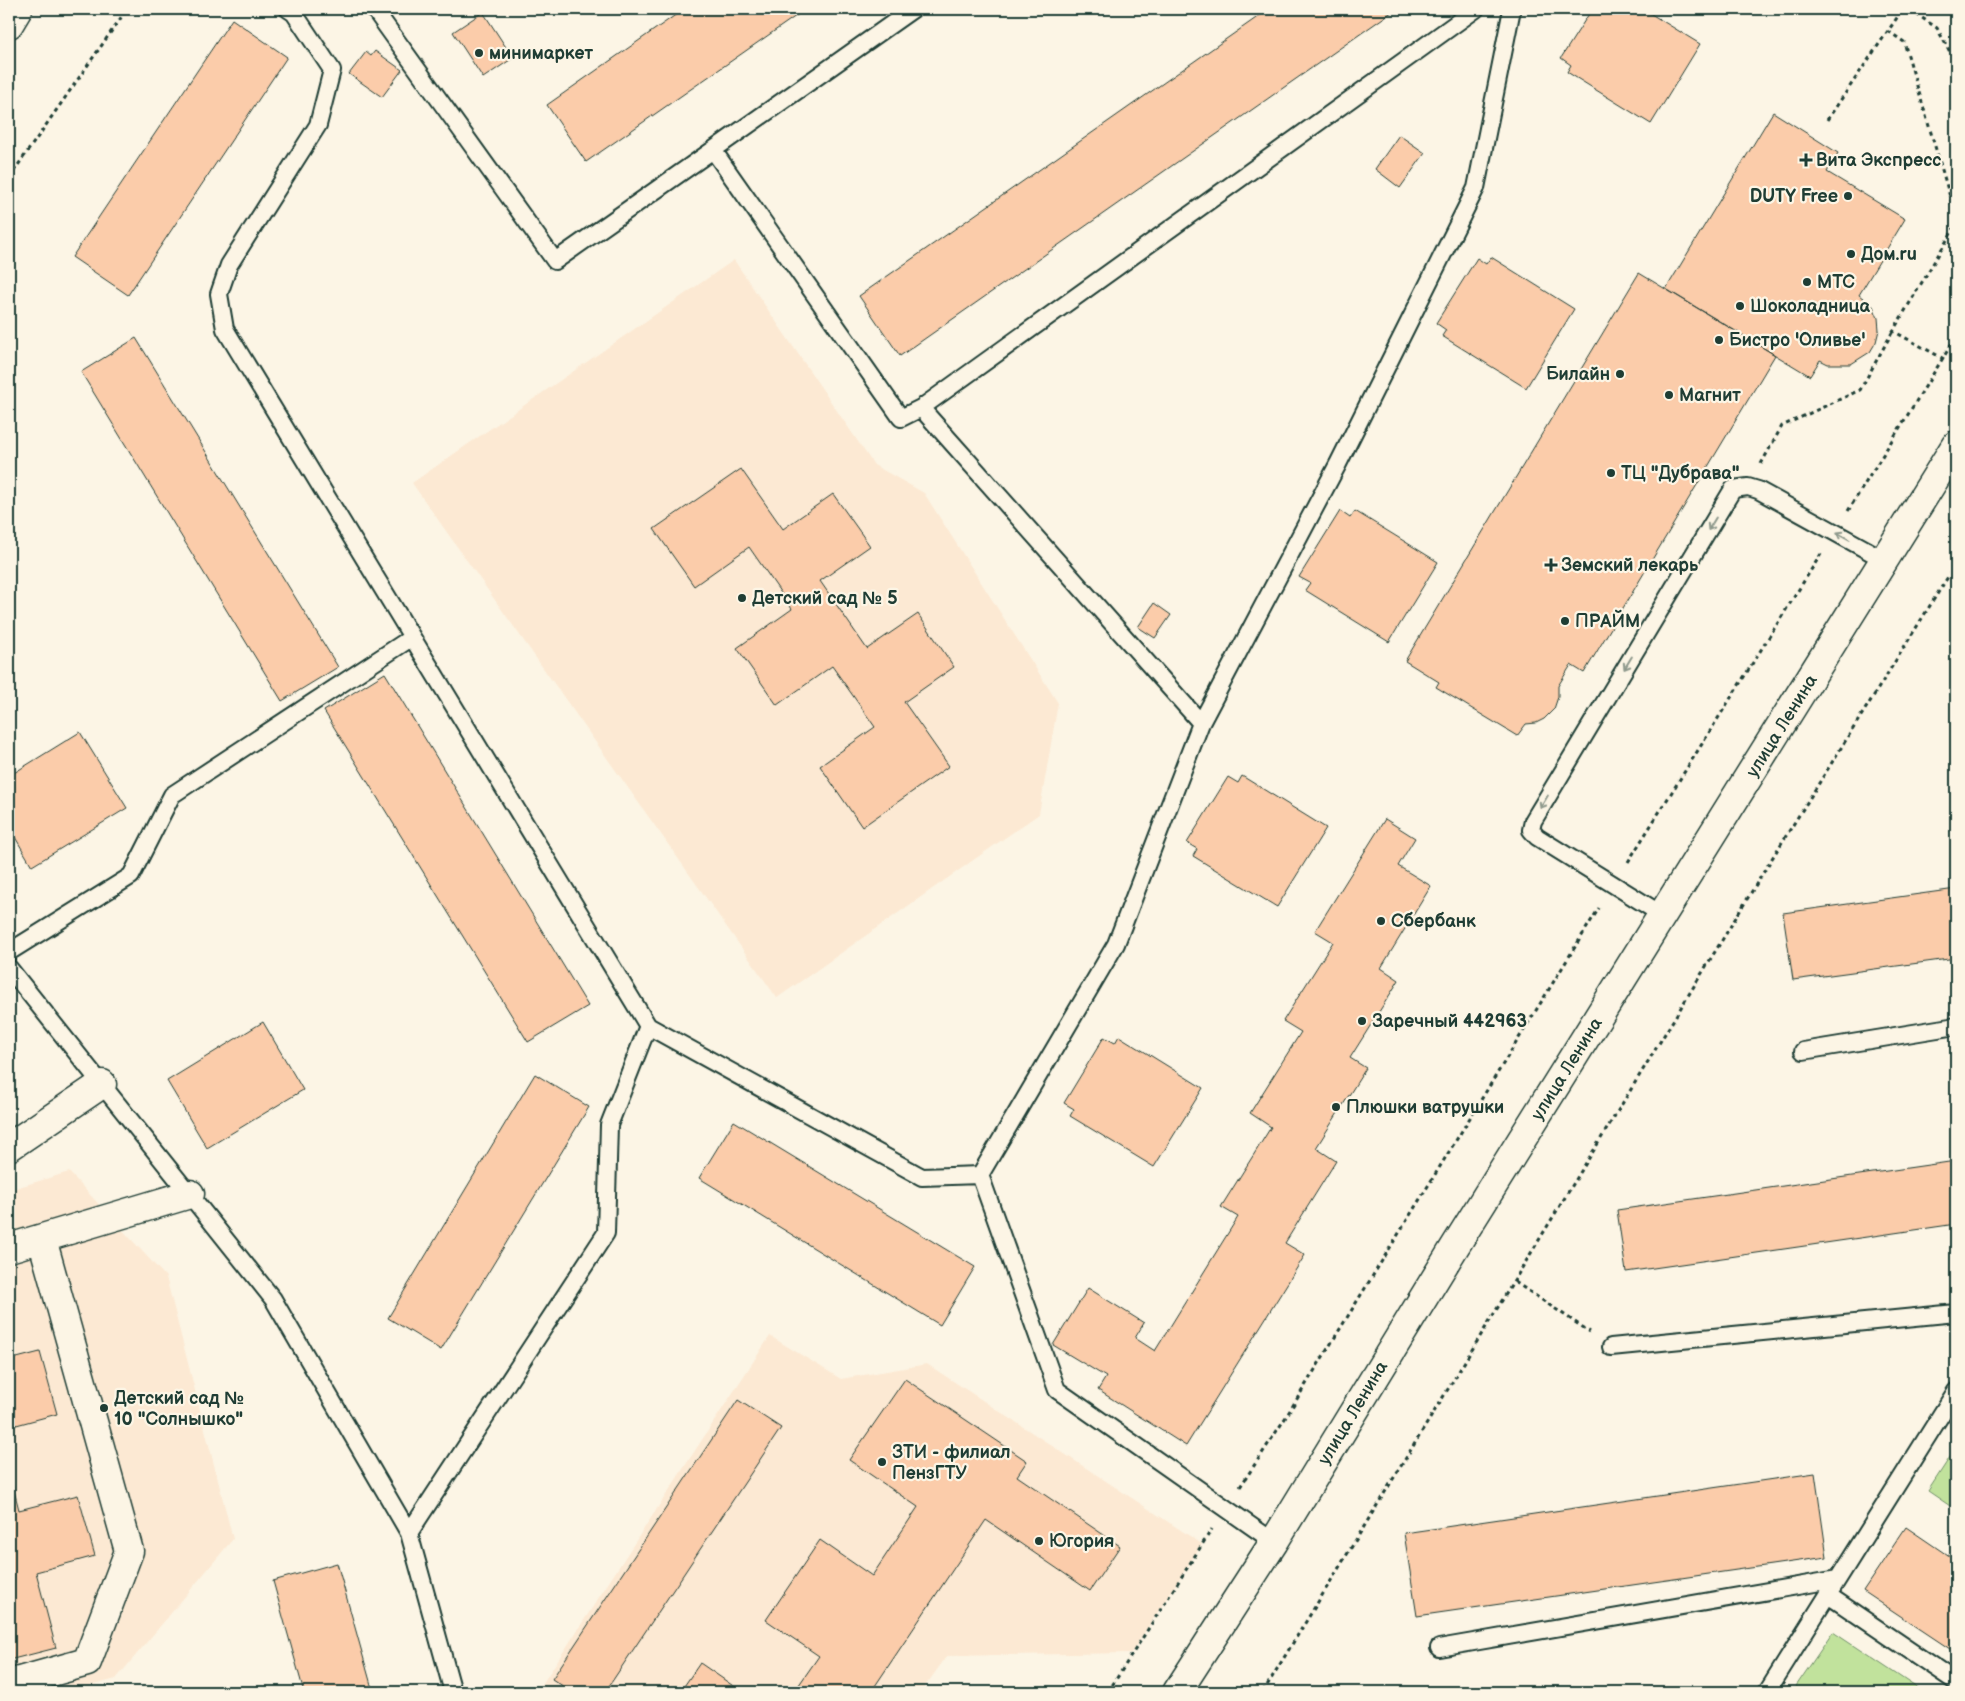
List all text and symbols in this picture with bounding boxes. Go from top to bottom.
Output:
place label: минимаркет [489,43,594,64]
marker: минимаркет [473,47,485,59]
place label: Вита Экспресс [1816,150,1941,171]
marker: Вита Экспресс [1800,154,1812,166]
place label: DUTY Free [1750,186,1838,207]
marker: DUTY Free [1842,190,1854,202]
place label: Дом.ru [1861,244,1917,265]
marker: Дом.ru [1845,248,1857,260]
place label: МТС [1817,272,1855,293]
marker: МТС [1801,276,1813,288]
place label: Шоколадница [1750,296,1871,317]
marker: Шоколадница [1734,300,1746,312]
place label: Бистро 'Оливье' [1729,330,1865,351]
marker: Бистро 'Оливье' [1713,334,1725,346]
place label: Билайн [1546,364,1610,385]
marker: Билайн [1614,368,1626,380]
place label: Магнит [1679,385,1741,406]
marker: Магнит [1663,389,1675,401]
place label: ТЦ "Дубрава" [1621,463,1740,484]
marker: ТЦ "Дубрава" [1605,467,1617,479]
one-way arrow [1707,516,1717,530]
one-way arrow [1836,531,1851,540]
place label: Земский лекарь [1561,555,1699,576]
marker: Земский лекарь [1545,559,1557,571]
place label: Детский сад № 5 [752,588,898,609]
marker: Детский сад № 5 [736,592,748,604]
place label: ПРАЙМ [1575,609,1640,632]
marker: ПРАЙМ [1559,615,1571,627]
one-way arrow [1623,656,1633,670]
street label: улица Ленина [1742,670,1822,781]
one-way arrow [1539,795,1549,809]
place label: Сбербанк [1391,911,1476,932]
marker: Сбербанк [1375,915,1387,927]
place label: Заречный 442963 [1372,1011,1527,1032]
street label: улица Ленина [1527,1013,1607,1124]
marker: Заречный 442963 [1356,1015,1368,1027]
place label: Плюшки ватрушки [1346,1097,1504,1118]
marker: Плюшки ватрушки [1330,1101,1342,1113]
street label: улица Ленина [1314,1357,1392,1469]
place label: Детский сад № 10 "Солнышко" [114,1388,244,1430]
marker: Детский сад № 10 "Солнышко" [98,1402,110,1414]
place label: ЗТИ - филиал ПензГТУ [892,1442,1010,1484]
marker: ЗТИ - филиал ПензГТУ [876,1456,888,1468]
place label: Югория [1049,1531,1115,1552]
marker: Югория [1033,1535,1045,1547]

